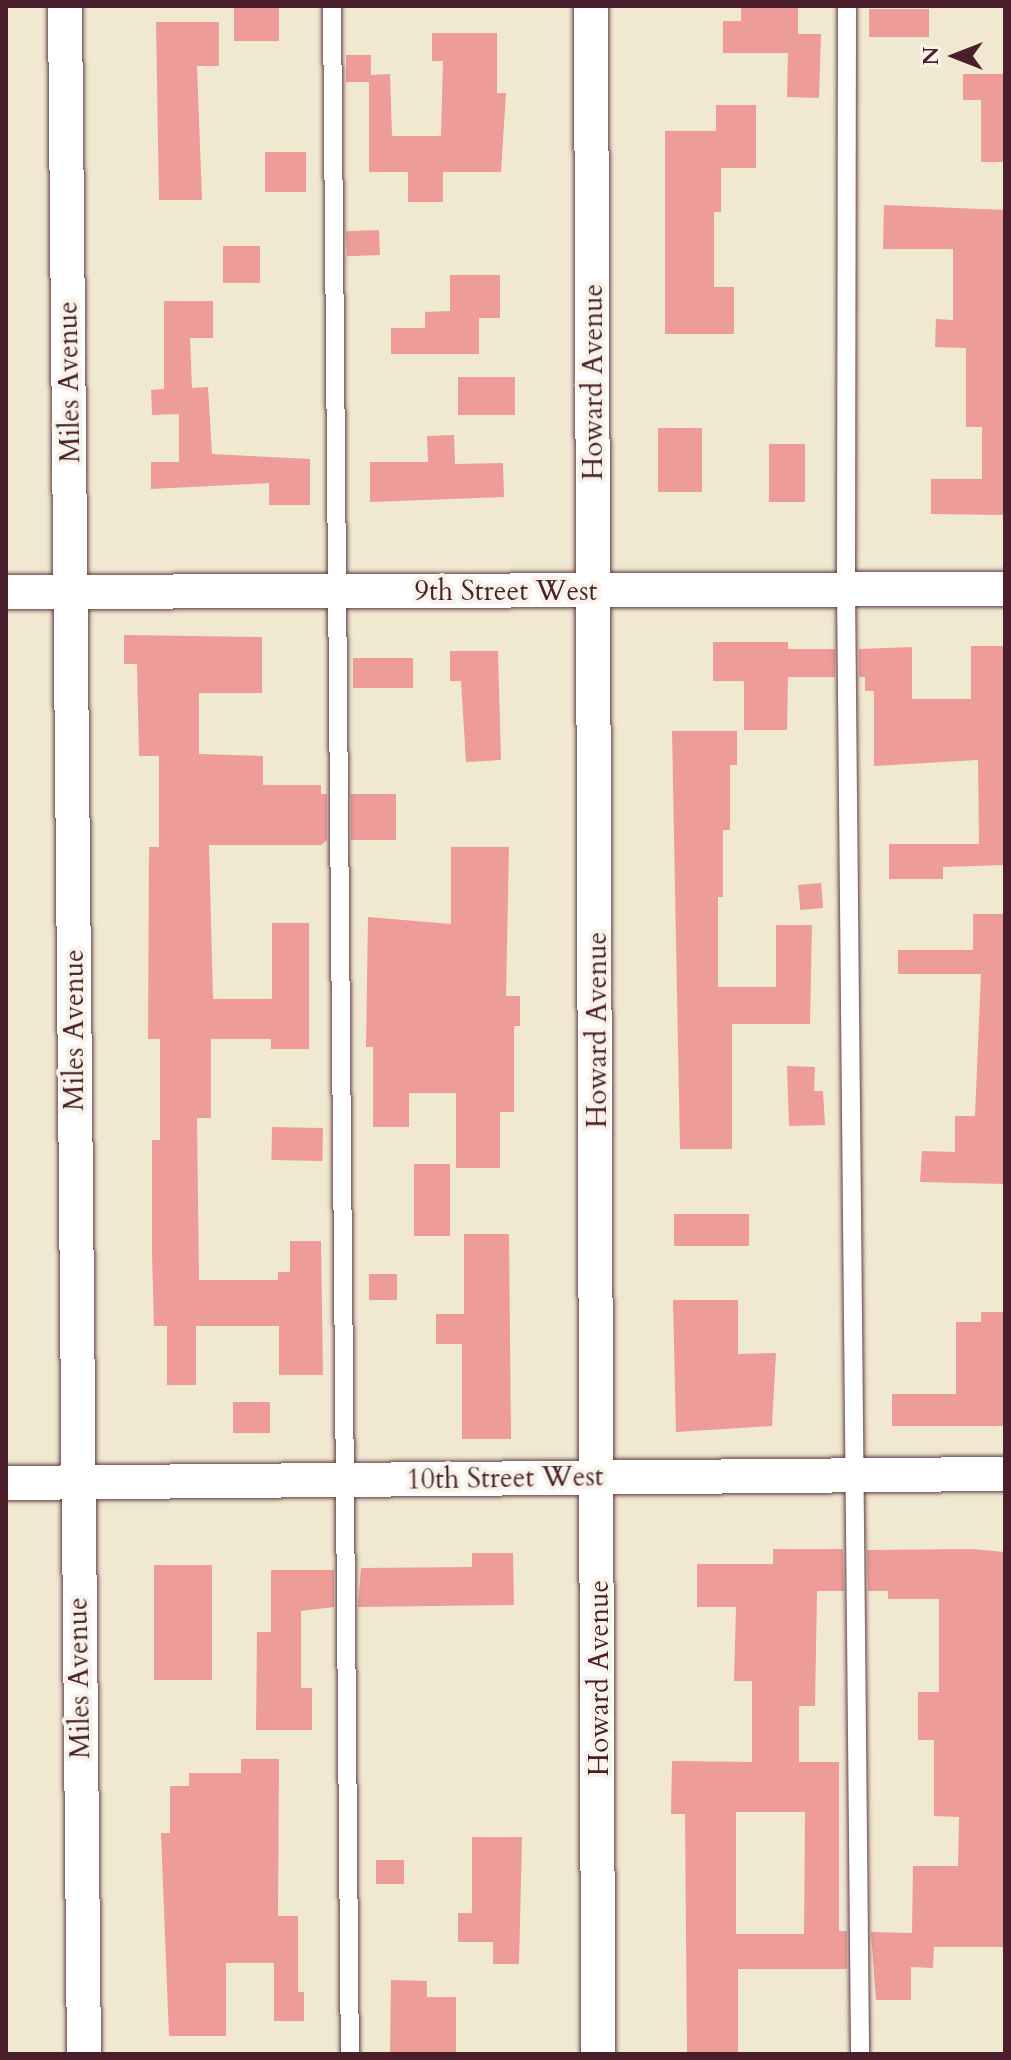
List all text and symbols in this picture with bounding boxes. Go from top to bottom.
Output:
north arrow [915,16,995,96]
text: N [916,46,946,66]
street label: Howard Avenue [576,284,610,480]
street label: Miles Avenue [51,301,87,463]
street label: 9th Street West [415,574,597,608]
street label: Howard Avenue [580,932,614,1128]
street label: Miles Avenue [57,949,91,1111]
street label: 10th Street West [406,1459,604,1497]
street label: Howard Avenue [582,1580,616,1776]
street label: Miles Avenue [61,1597,97,1759]

